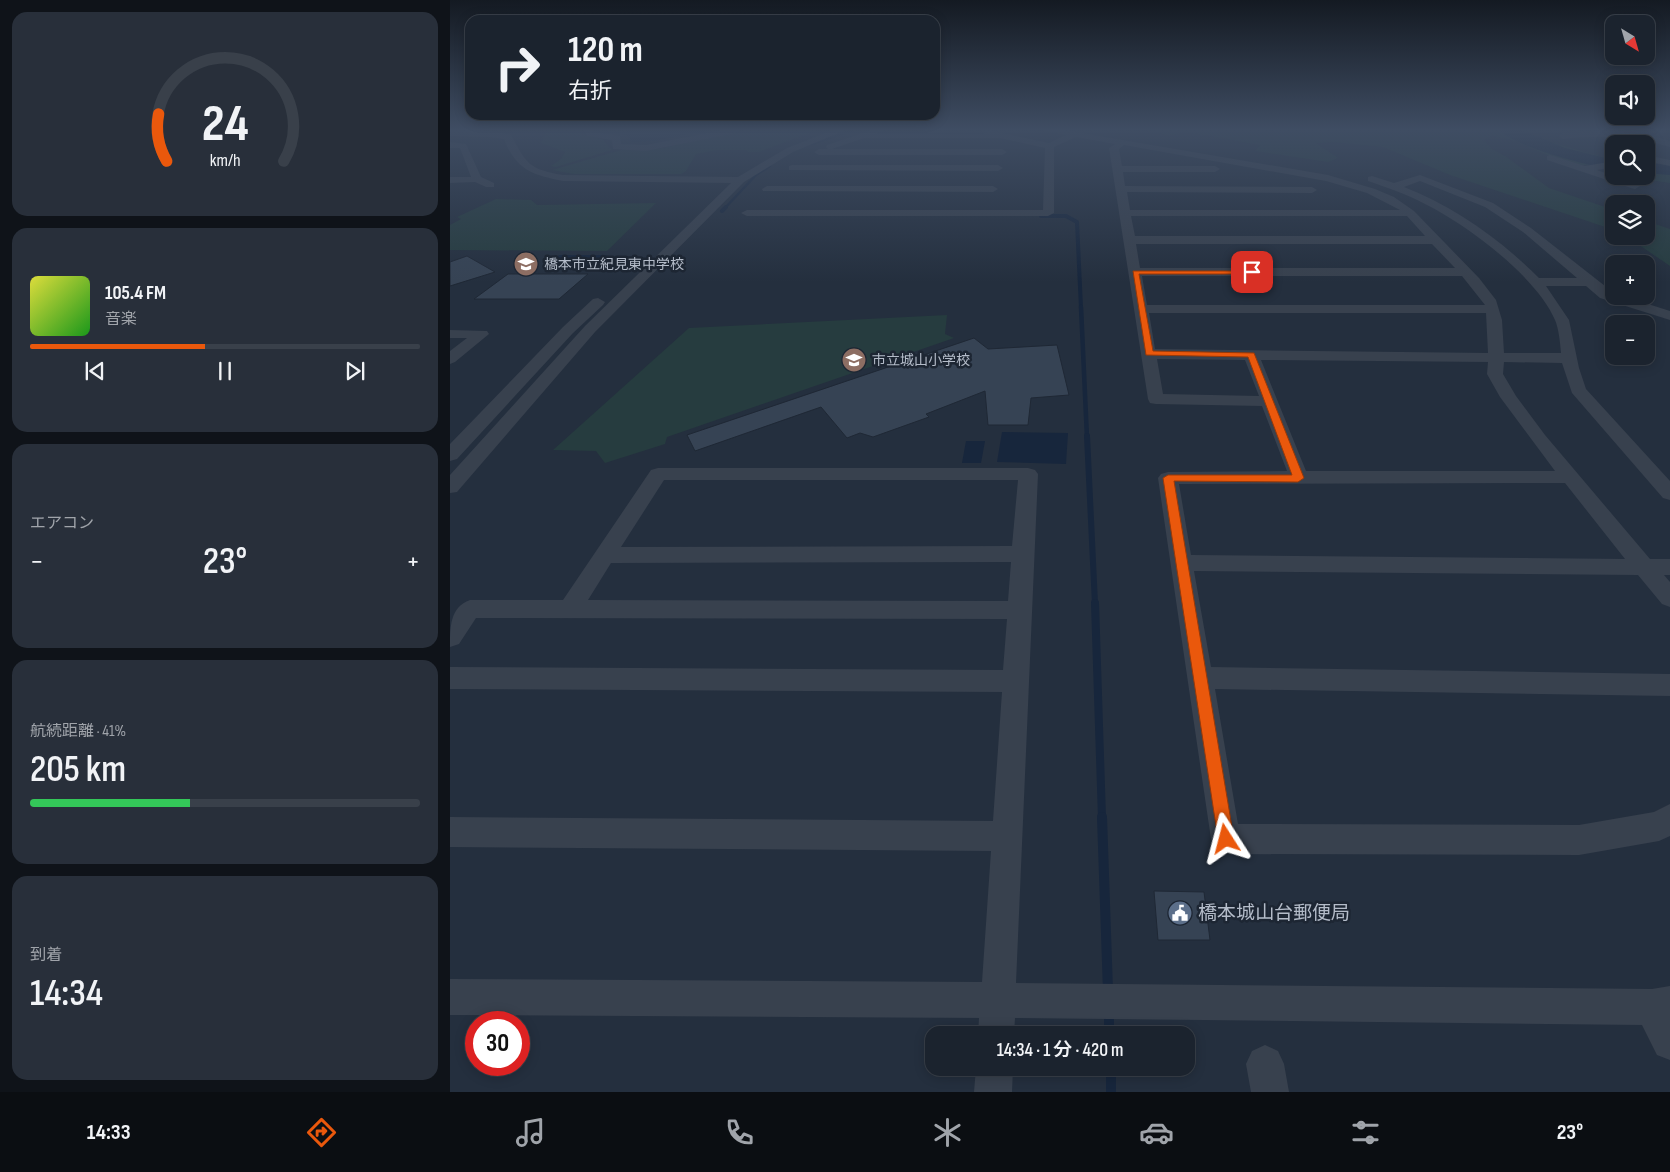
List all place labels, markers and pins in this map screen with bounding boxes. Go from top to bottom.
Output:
school or university icon: 橋本市立紀見東中学校 [513,251,539,277]
pin [1231,251,1273,293]
place label: 橋本市立紀見東中学校 [544,256,684,273]
school or university icon: 市立城山小学校 [841,347,867,373]
place label: 市立城山小学校 [872,352,970,369]
public building icon: 橋本城山台郵便局 [1167,900,1193,926]
place label: 橋本城山台郵便局 [1198,902,1350,925]

